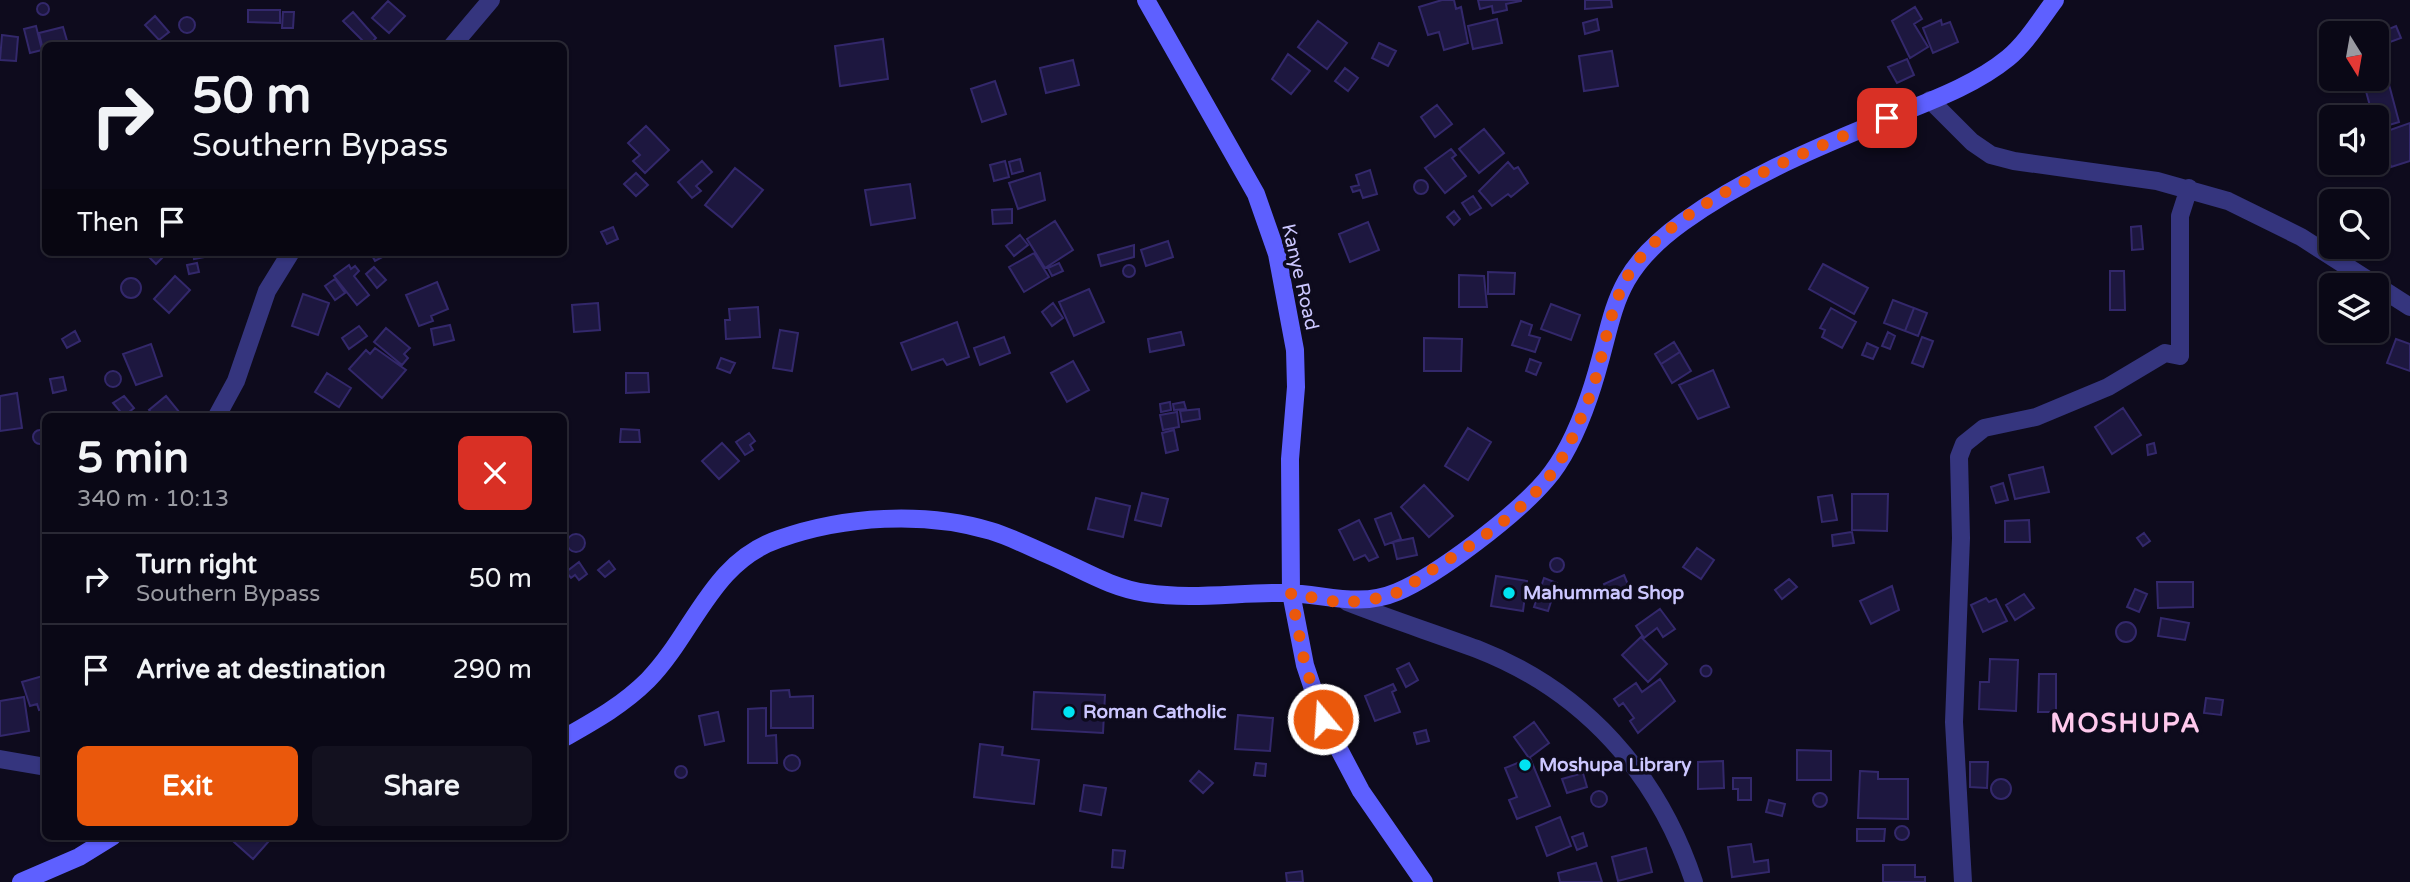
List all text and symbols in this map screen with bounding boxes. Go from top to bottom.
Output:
north arrow [2319,21,2389,91]
map controls [2319,21,2389,343]
text: 50 m [192,67,311,126]
icon: right [77,70,168,161]
pin [1857,88,1917,148]
icon: arrive [1868,99,1906,137]
button: sound [2319,105,2389,175]
text: Southern Bypass [192,127,448,165]
button: search [2319,189,2389,259]
icon: arrive [153,203,191,241]
text: Then [77,207,139,238]
street label: Kanye Road [1277,222,1323,332]
button: layers [2319,273,2389,343]
text: 5 min [77,433,189,484]
button: close [458,436,532,510]
text: 340 m · 10:13 [77,485,229,513]
text: Turn right [136,549,257,580]
icon: right [77,560,115,598]
text: 50 m [469,563,532,594]
text: Southern Bypass [136,580,320,608]
place label: Mahummad Shop [1523,582,1684,605]
marker: Mahummad Shop [1501,585,1517,601]
icon: arrive [77,651,115,689]
text: Arrive at destination [136,654,386,685]
text: 290 m [452,654,532,685]
position arrow [1286,682,1360,756]
place label: Roman Catholic [1083,701,1226,723]
marker: Roman Catholic [1061,704,1077,720]
district label: MOSHUPA [2050,708,2202,739]
button: Exit [77,746,298,826]
button: Share [312,746,532,826]
place label: Moshupa Library [1539,754,1692,777]
marker: Moshupa Library [1517,757,1533,773]

